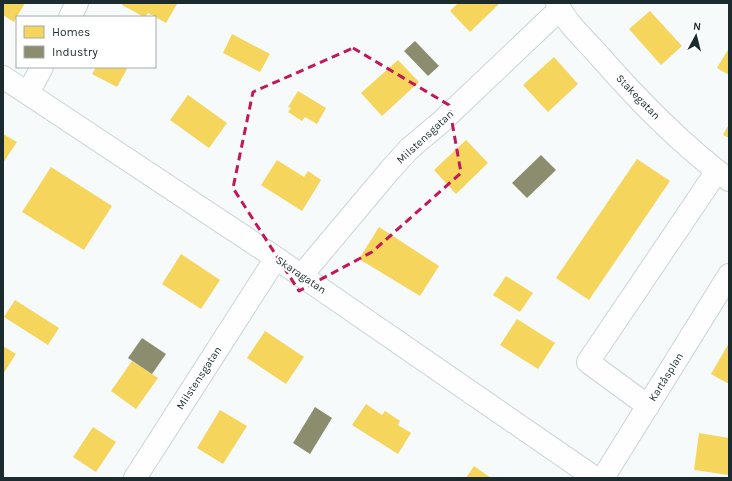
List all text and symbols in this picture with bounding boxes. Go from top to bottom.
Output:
legend [16,16,156,68]
north arrow [676,16,716,56]
text: N [692,20,702,34]
text: Homes [52,25,90,39]
text: Industry [52,45,98,59]
street label: Stakegatan [613,72,663,122]
street label: Milstensgatan [394,107,456,167]
street label: Skaragatan [273,253,329,297]
street label: Milstensgatan [174,344,224,412]
street label: Kartåsplan [646,350,686,404]

